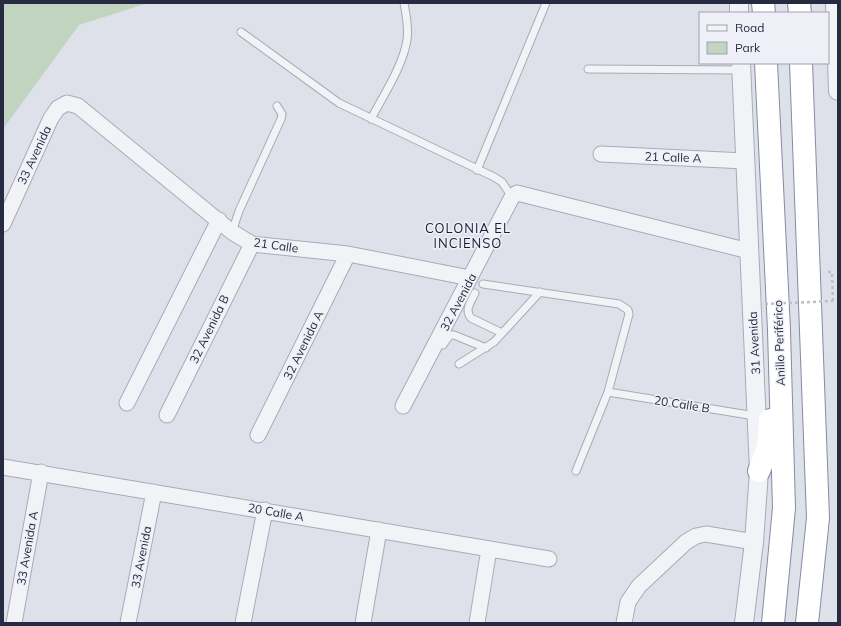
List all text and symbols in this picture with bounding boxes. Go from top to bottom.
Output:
legend [699,12,829,64]
text: Road [735,20,764,35]
text: Park [735,40,761,55]
street label: 33 Avenida [14,123,54,187]
street label: 21 Calle A [644,149,702,165]
district label: COLONIA EL INCIENSO [425,220,511,251]
street label: 21 Calle [253,234,299,256]
street label: 32 Avenida [437,271,479,333]
street label: 32 Avenida B [186,292,232,366]
street label: Anillo Periférico [770,300,788,386]
street label: 32 Avenida A [280,308,326,382]
street label: 31 Avenida [745,311,763,375]
street label: 20 Calle B [653,392,711,416]
street label: 20 Calle A [247,500,306,524]
street label: 33 Avenida A [13,510,41,586]
street label: 33 Avenida [128,525,154,589]

